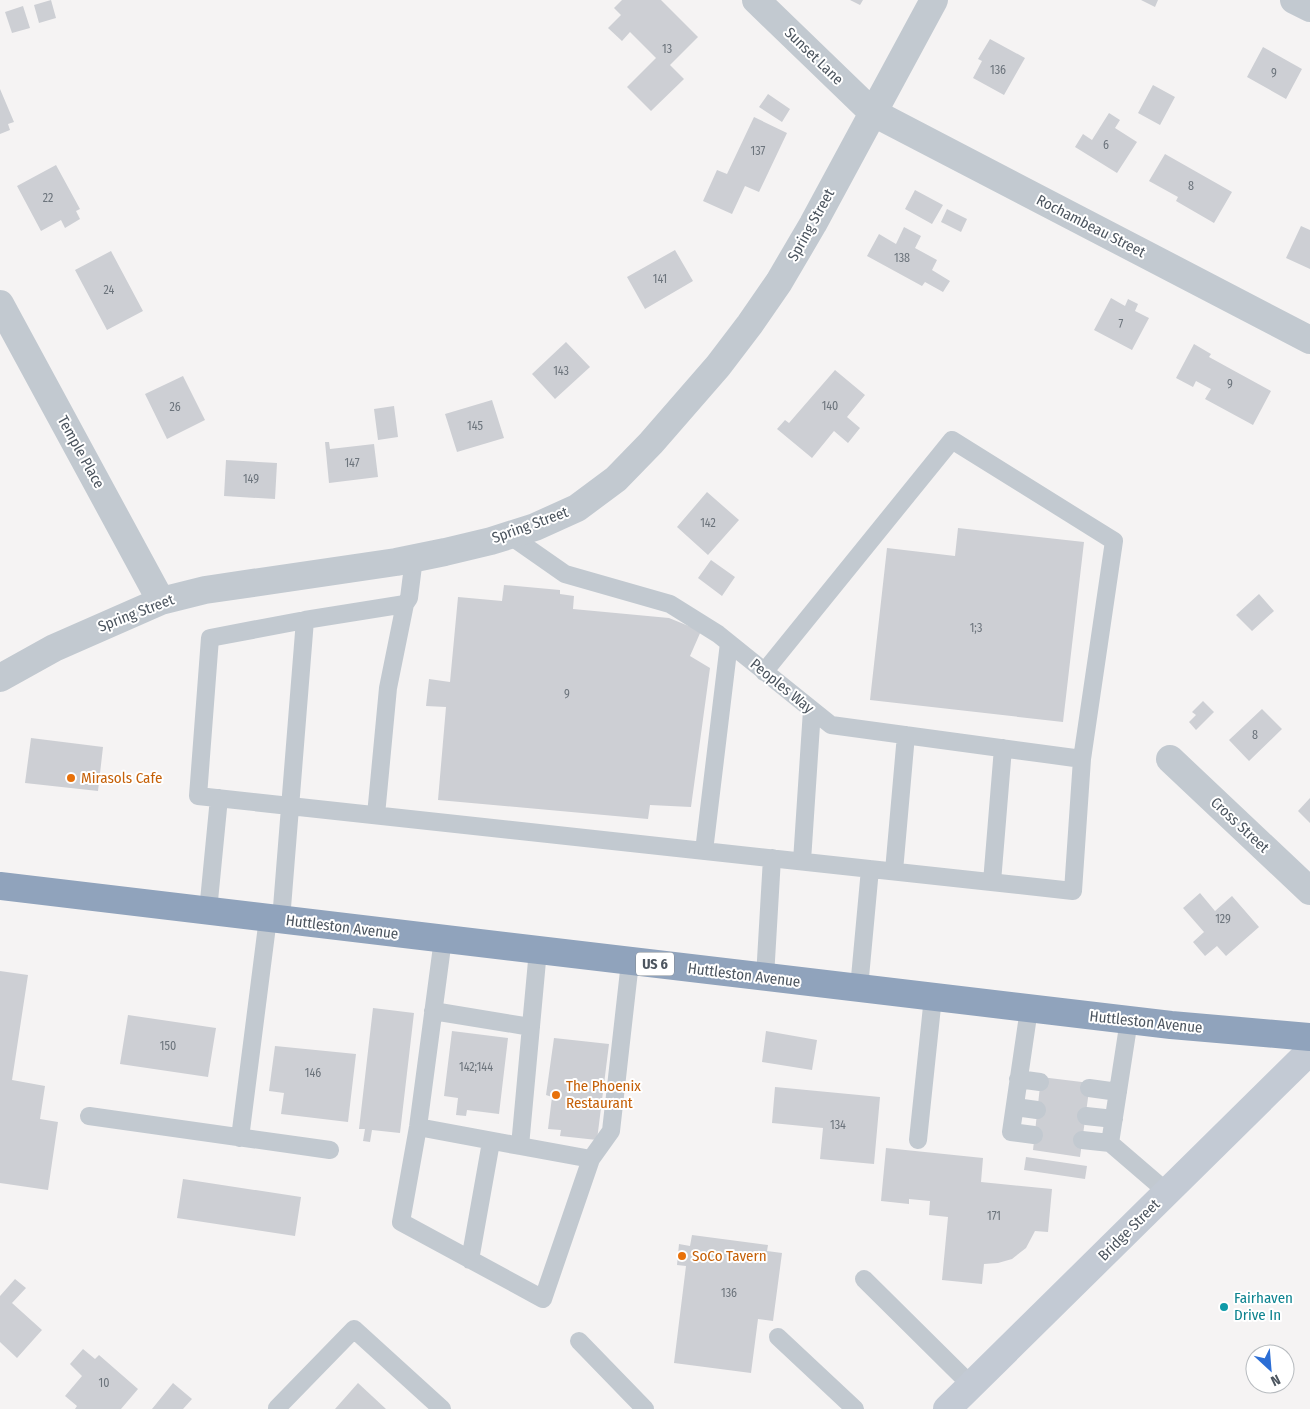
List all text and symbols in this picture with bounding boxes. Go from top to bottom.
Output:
street label: Sunset Lane [781,24,847,88]
house number: 13 [662,42,672,56]
house number: 136 [990,63,1006,77]
house number: 9 [1271,66,1277,80]
house number: 6 [1103,138,1109,152]
house number: 137 [751,144,766,158]
house number: 8 [1188,179,1194,193]
street label: Spring Street [784,186,838,264]
house number: 22 [43,191,53,205]
street label: Rochambeau Street [1033,191,1149,261]
house number: 138 [894,251,910,265]
house number: 141 [653,272,667,286]
house number: 24 [104,283,115,297]
house number: 7 [1119,317,1124,331]
house number: 143 [553,364,569,378]
house number: 9 [1227,377,1233,391]
house number: 140 [822,399,838,413]
house number: 26 [169,400,181,414]
street label: Temple Place [54,413,108,491]
house number: 145 [467,419,483,433]
house number: 147 [344,456,360,470]
house number: 149 [243,472,259,486]
street label: Spring Street [489,503,571,547]
house number: 142 [700,516,716,530]
street label: Spring Street [96,590,177,636]
house number: 1;3 [970,621,982,635]
street label: Peoples Way [747,655,818,717]
house number: 9 [564,687,570,701]
house number: 8 [1252,728,1258,742]
place label: Mirasols Cafe [81,769,162,787]
marker: Mirasols Cafe [65,772,77,784]
street label: Cross Street [1207,793,1273,857]
street label: Huttleston Avenue [285,911,399,943]
house number: 129 [1215,912,1231,926]
road number: US 6 [636,952,674,976]
street label: Huttleston Avenue [687,959,801,991]
street label: Huttleston Avenue [1089,1007,1203,1037]
house number: 150 [160,1039,176,1053]
house number: 142;144 [459,1060,493,1074]
house number: 146 [305,1066,321,1080]
place label: The Phoenix Restaurant [566,1077,641,1112]
marker: The Phoenix Restaurant [550,1089,562,1101]
house number: 134 [830,1118,846,1132]
street label: Bridge Street [1094,1195,1164,1265]
house number: 171 [987,1209,1001,1223]
place label: SoCo Tavern [692,1247,767,1265]
marker: SoCo Tavern [676,1250,688,1262]
house number: 136 [721,1286,737,1300]
place label: Fairhaven Drive In [1234,1289,1293,1324]
marker: Fairhaven Drive In [1218,1301,1230,1313]
north arrow [1245,1344,1295,1394]
text: N [1268,1371,1283,1390]
house number: 10 [99,1376,109,1390]

